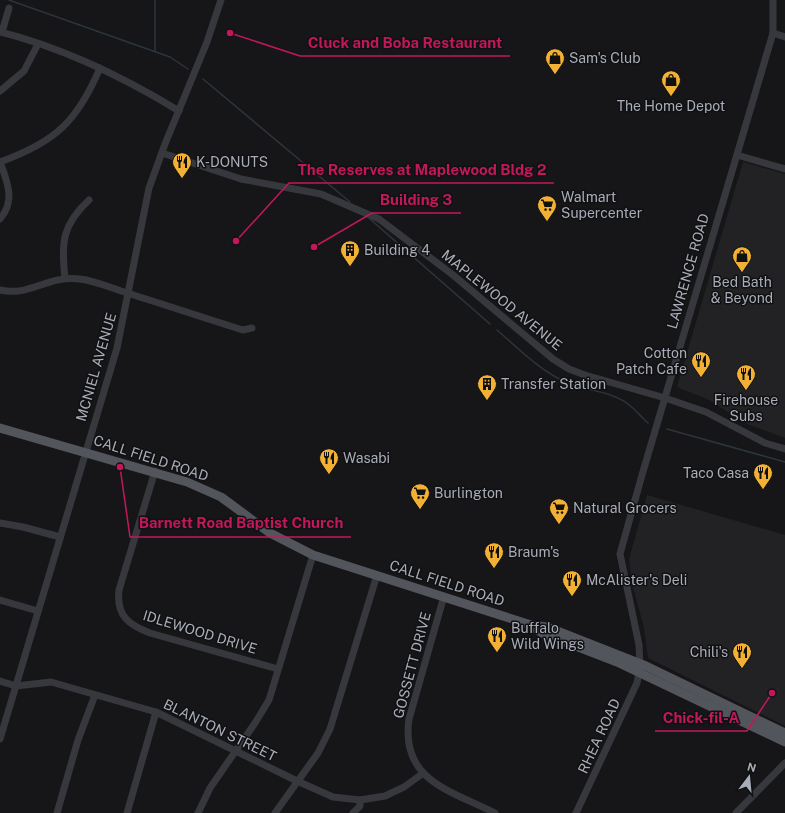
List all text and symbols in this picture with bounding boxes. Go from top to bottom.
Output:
callout: Cluck and Boba Restaurant [300,29,510,56]
text: Cluck and Boba Restaurant [308,34,502,51]
shop icon: Sam's Club [544,47,566,75]
place label: Sam's Club [569,50,641,66]
shop icon: The Home Depot [660,69,682,97]
place label: The Home Depot [617,98,725,114]
restaurant icon: K-DONUTS [171,151,193,179]
place label: K-DONUTS [196,154,268,170]
callout: The Reserves at Maplewood Bldg 2 [289,156,554,183]
text: The Reserves at Maplewood Bldg 2 [298,161,546,178]
callout: Building 3 [372,186,461,213]
place label: Walmart Supercenter [561,189,642,221]
text: Building 3 [380,191,452,208]
supermarket icon: Walmart Supercenter [536,194,558,222]
street label: LAWRENCE ROAD [664,211,712,331]
building icon: Building 4 [339,239,361,267]
place label: Building 4 [364,242,430,258]
shop icon: Bed Bath & Beyond [731,245,753,273]
street label: MAPLEWOOD AVENUE [439,246,565,354]
place label: Bed Bath & Beyond [711,274,773,306]
street label: MCNIEL AVENUE [73,311,119,423]
place label: Cotton Patch Cafe [616,345,687,377]
restaurant icon: Cotton Patch Cafe [690,350,712,378]
restaurant icon: Firehouse Subs [735,363,757,391]
building icon: Transfer Station [476,373,498,401]
place label: Transfer Station [501,376,606,392]
place label: Firehouse Subs [714,392,778,424]
street label: CALL FIELD ROAD [91,432,211,484]
restaurant icon: Wasabi [318,447,340,475]
place label: Wasabi [343,450,390,466]
restaurant icon: Taco Casa [752,462,774,490]
place label: Taco Casa [683,465,749,481]
supermarket icon: Burlington [409,482,431,510]
place label: Burlington [434,485,503,501]
supermarket icon: Natural Grocers [548,497,570,525]
place label: Natural Grocers [573,500,677,516]
callout: Barnett Road Baptist Church [130,510,351,537]
text: Barnett Road Baptist Church [139,514,343,531]
restaurant icon: Braum's [483,541,505,569]
place label: Braum's [508,544,559,560]
street label: CALL FIELD ROAD [387,557,507,609]
restaurant icon: McAlister's Deli [561,569,583,597]
place label: McAlister's Deli [586,572,687,588]
street label: IDLEWOOD DRIVE [141,607,259,657]
street label: GOSSETT DRIVE [390,610,434,720]
place label: Buffalo Wild Wings [511,620,584,652]
restaurant icon: Buffalo Wild Wings [486,625,508,653]
restaurant icon: Chili's [731,641,753,669]
place label: Chili's [690,644,728,660]
street label: BLANTON STREET [161,696,279,764]
street label: RHEA ROAD [575,696,623,776]
callout: Chick-fil-A [655,704,747,731]
text: Chick-fil-A [663,709,739,726]
north arrow [729,757,769,797]
text: N [746,760,758,774]

